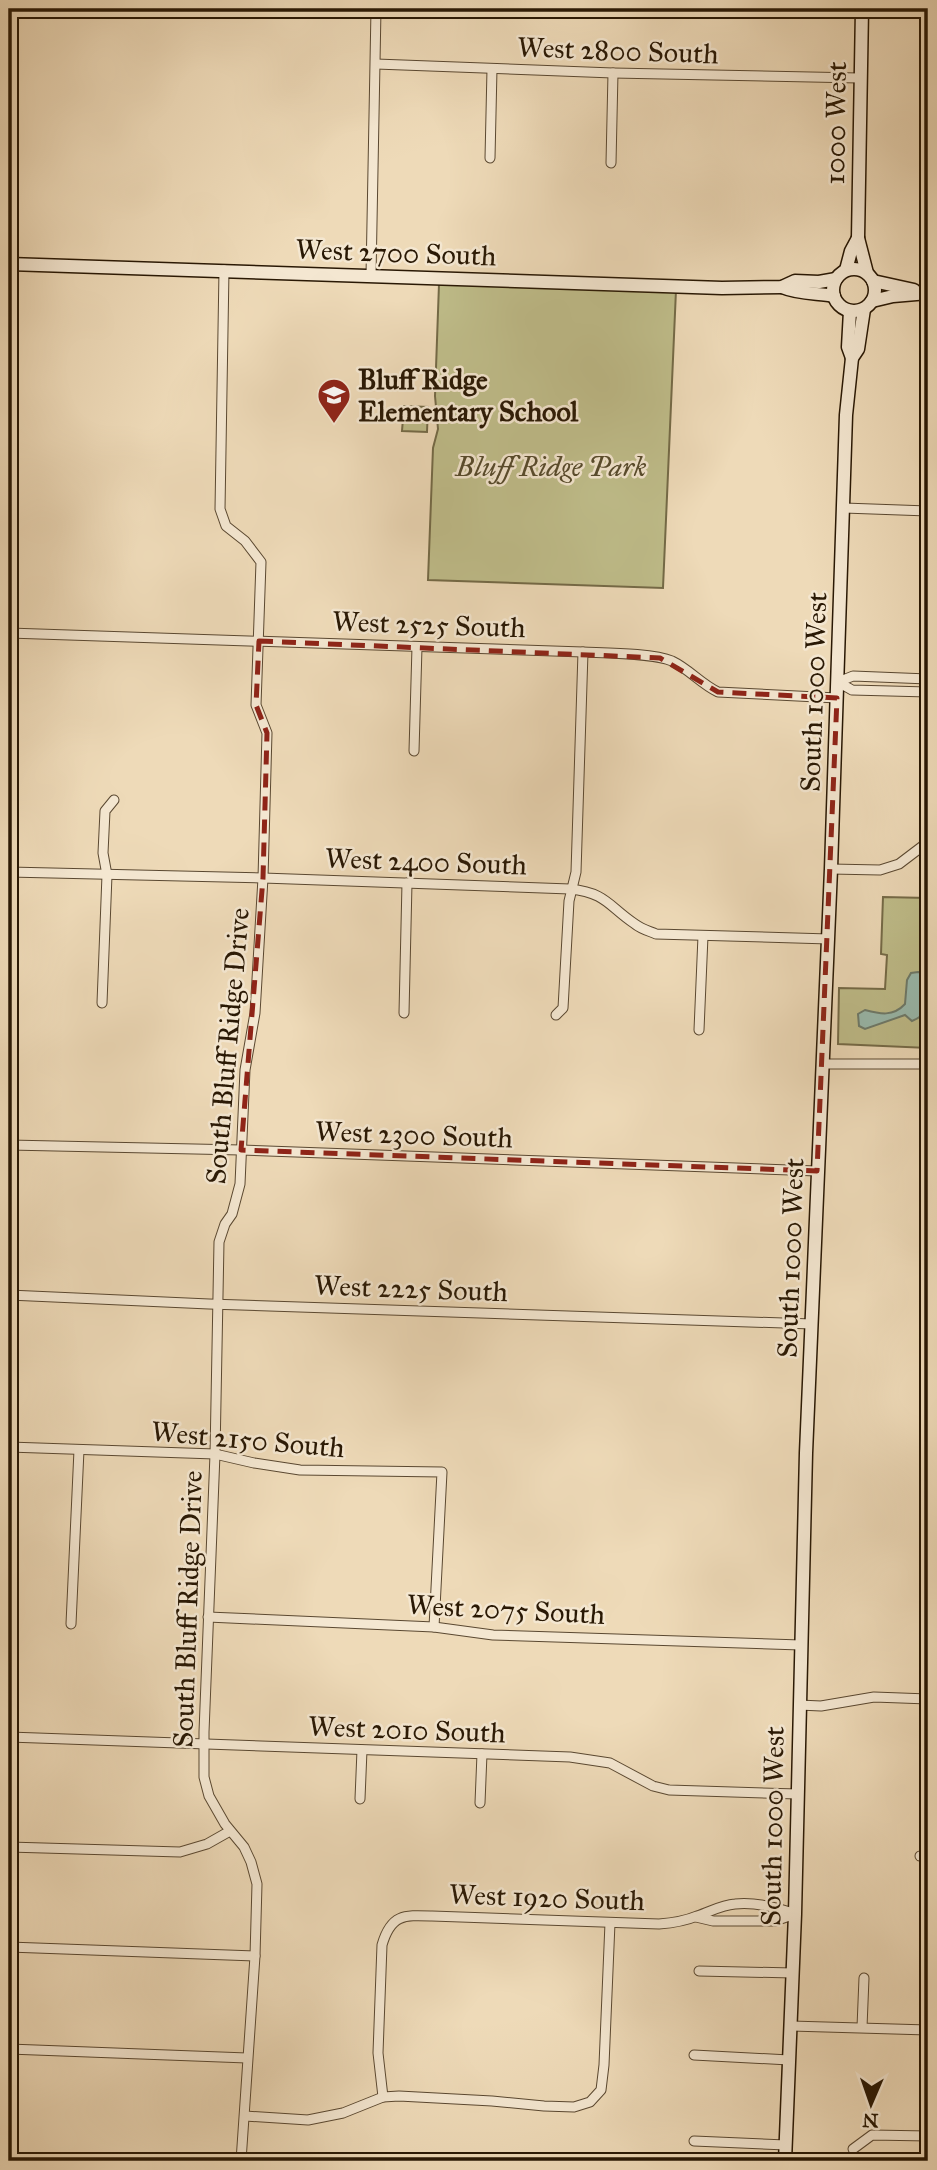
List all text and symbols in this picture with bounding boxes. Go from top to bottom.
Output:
street label: West 2800 South [517,29,720,72]
street label: 1000 West [817,61,854,185]
street label: West 2700 South [295,232,497,274]
place label: Bluff Ridge Elementary School [358,362,579,429]
school or university icon: Bluff Ridge Elementary School [315,376,353,425]
park label: Bluff Ridge Park [454,449,647,485]
street label: South 1000 West [793,591,834,793]
street label: West 2525 South [332,604,527,645]
street label: West 2400 South [324,840,528,883]
street label: South Bluff Ridge Drive [198,906,257,1186]
street label: West 2300 South [315,1114,514,1155]
street label: South 1000 West [770,1157,811,1359]
street label: West 2225 South [313,1268,509,1309]
street label: West 2150 South [150,1414,347,1465]
street label: South Bluff Ridge Drive [165,1470,210,1748]
street label: West 2075 South [406,1587,606,1632]
street label: West 2010 South [308,1709,507,1750]
street label: South 1000 West [753,1726,792,1926]
street label: West 1920 South [448,1877,646,1918]
north arrow [836,2068,906,2138]
text: N [862,2109,879,2132]

